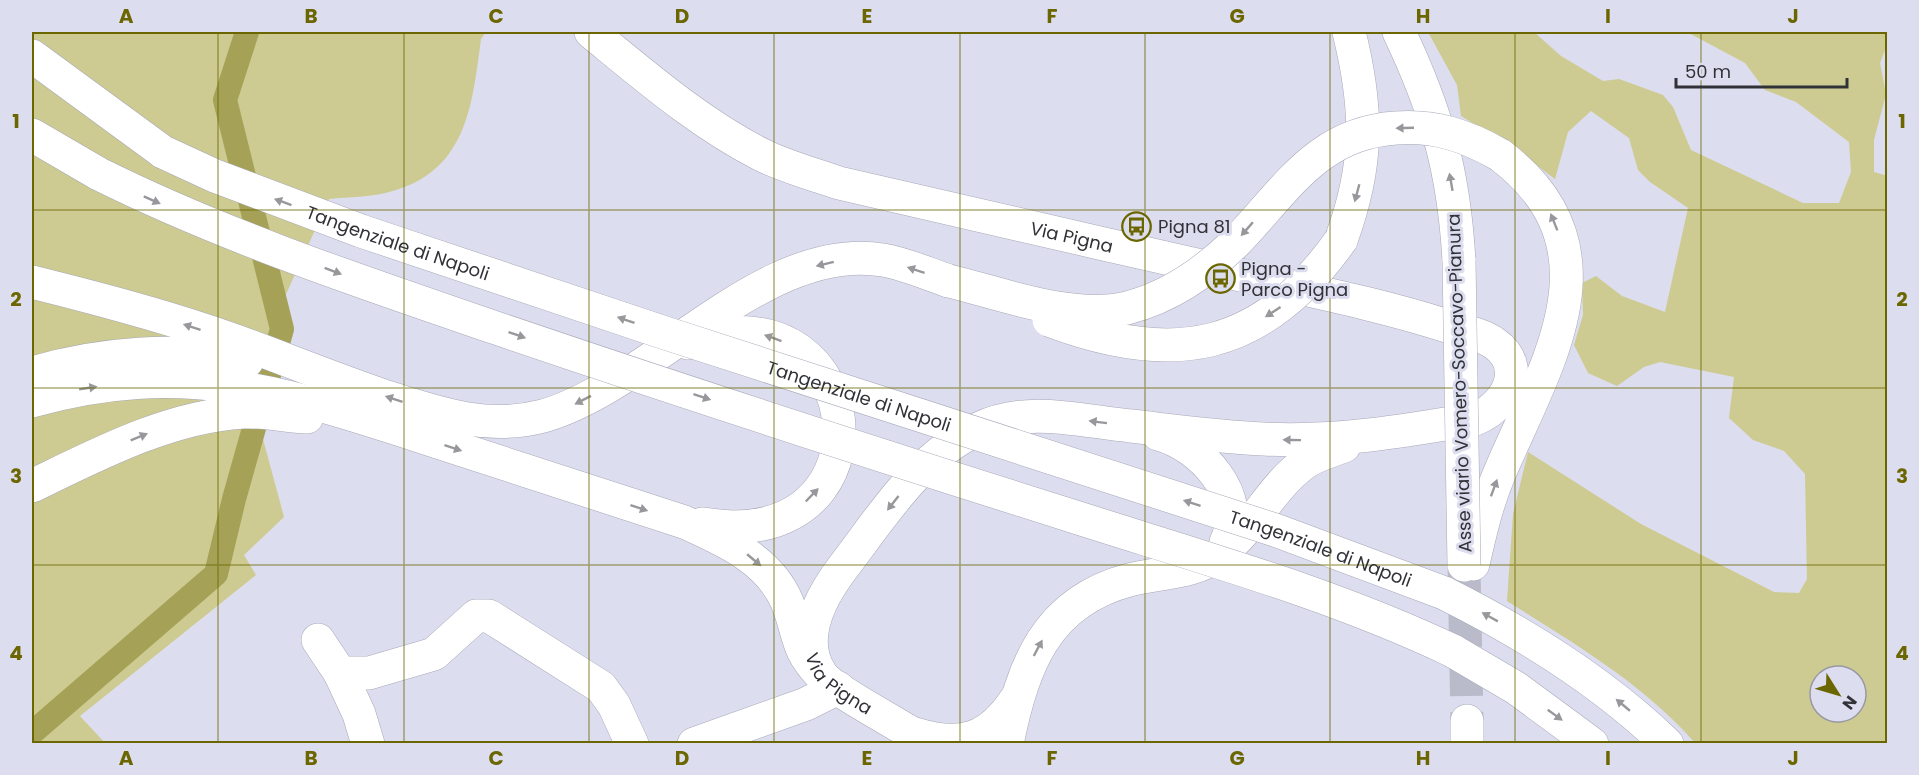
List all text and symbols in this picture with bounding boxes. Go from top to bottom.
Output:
text: A [119,2,134,30]
text: B [304,2,318,30]
text: C [488,2,504,30]
text: D [675,2,689,30]
text: E [862,2,872,30]
text: F [1047,2,1058,30]
text: G [1229,2,1245,30]
text: H [1416,2,1430,30]
text: I [1605,2,1611,30]
text: J [1787,2,1799,30]
scale bar [1676,51,1847,89]
text: 50 m [1685,59,1731,84]
text: 1 [12,107,20,135]
text: 1 [1898,107,1906,135]
one-way arrow [1396,123,1415,132]
one-way arrow [1446,172,1455,191]
one-way arrow [1352,184,1361,202]
one-way arrow [143,195,160,204]
one-way arrow [274,196,292,206]
street label: Tangenziale di Napoli [303,199,493,286]
bus stop icon: Pigna 81 [1121,210,1153,242]
one-way arrow [1549,212,1559,230]
street label: Asse viario Vomero-Soccavo-Pianura [1441,213,1477,553]
place label: Pigna 81 [1158,214,1231,239]
street label: Via Pigna [1028,215,1116,258]
one-way arrow [1241,221,1254,236]
place label: Pigna - Parco Pigna [1241,256,1348,302]
one-way arrow [816,259,834,269]
bus stop icon: Pigna - Parco Pigna [1204,262,1236,294]
one-way arrow [907,264,925,274]
one-way arrow [324,267,342,277]
text: 2 [10,285,22,313]
text: 2 [1896,285,1908,313]
one-way arrow [1264,307,1281,318]
one-way arrow [617,315,635,325]
one-way arrow [183,322,201,331]
one-way arrow [508,331,526,341]
one-way arrow [764,333,782,343]
street label: Tangenziale di Napoli [764,354,955,437]
one-way arrow [79,383,98,392]
one-way arrow [693,393,711,402]
one-way arrow [385,394,403,404]
one-way arrow [574,395,591,405]
one-way arrow [1088,417,1107,427]
one-way arrow [131,432,149,442]
one-way arrow [1282,435,1301,445]
one-way arrow [444,443,462,453]
text: 3 [10,462,22,490]
text: 3 [1896,462,1908,490]
one-way arrow [1490,479,1500,497]
one-way arrow [805,489,819,503]
one-way arrow [886,495,899,511]
one-way arrow [1183,498,1201,507]
one-way arrow [630,503,648,513]
street label: Tangenziale di Napoli [1226,504,1415,592]
one-way arrow [746,553,761,566]
one-way arrow [1481,612,1498,622]
text: 4 [9,639,23,667]
one-way arrow [1032,639,1042,657]
text: 4 [1895,639,1909,667]
street label: Via Pigna [800,649,877,720]
north arrow [1808,664,1868,724]
text: N [1837,691,1862,714]
one-way arrow [1616,699,1631,712]
one-way arrow [1547,708,1562,720]
text: A [119,744,134,772]
text: B [304,744,318,772]
text: C [488,744,504,772]
text: D [675,744,689,772]
text: E [862,744,872,772]
text: F [1047,744,1058,772]
text: G [1229,744,1245,772]
text: H [1416,744,1430,772]
text: I [1605,744,1611,772]
text: J [1787,744,1799,772]

